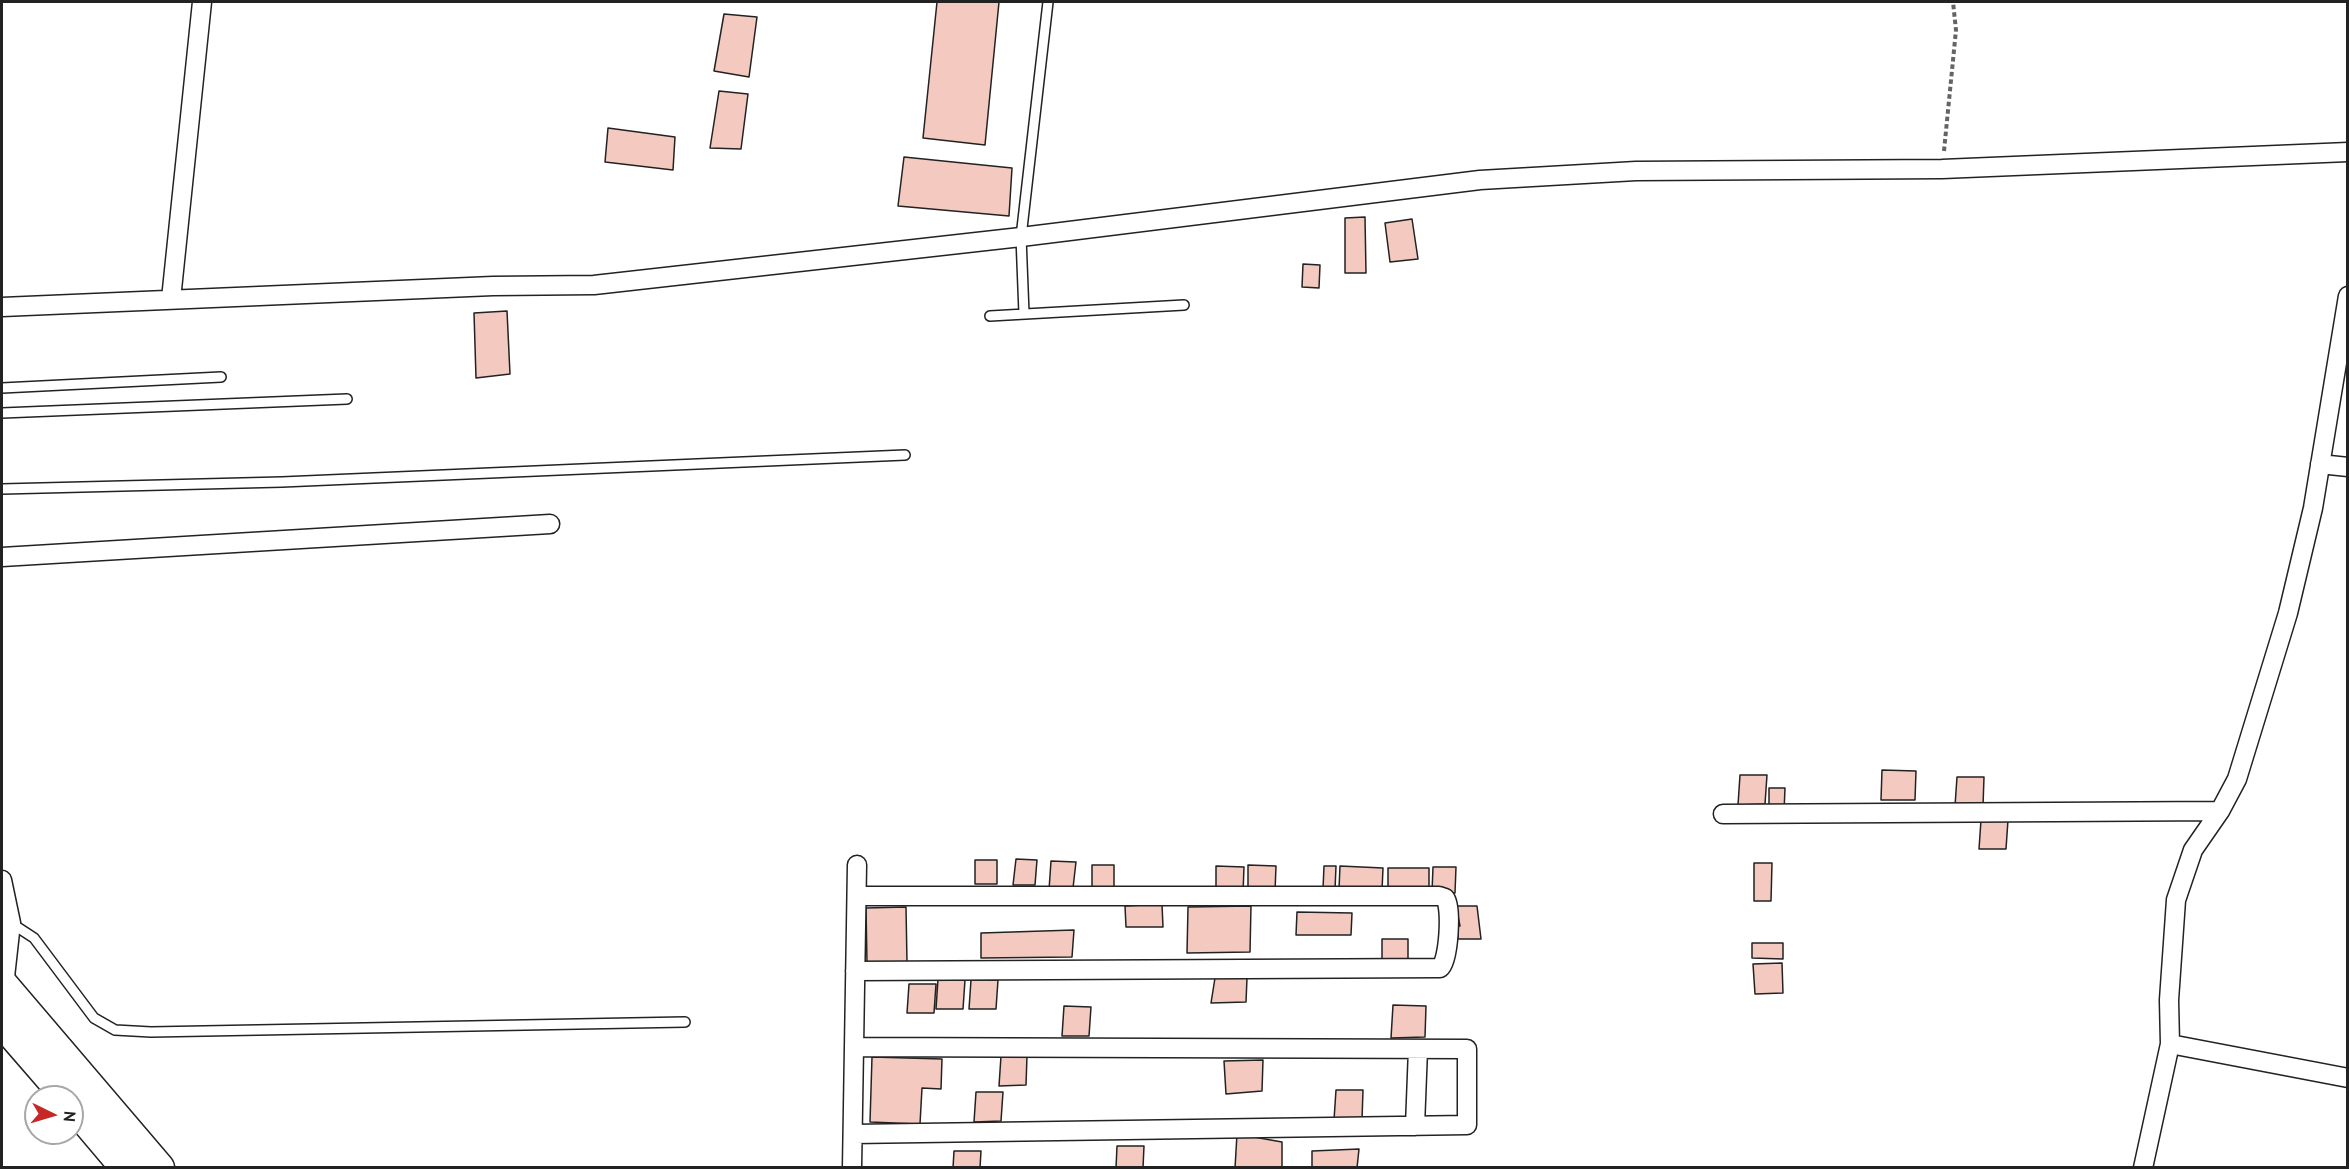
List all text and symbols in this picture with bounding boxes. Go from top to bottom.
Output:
north arrow [24,1085,84,1145]
text: N [60,1110,80,1122]

